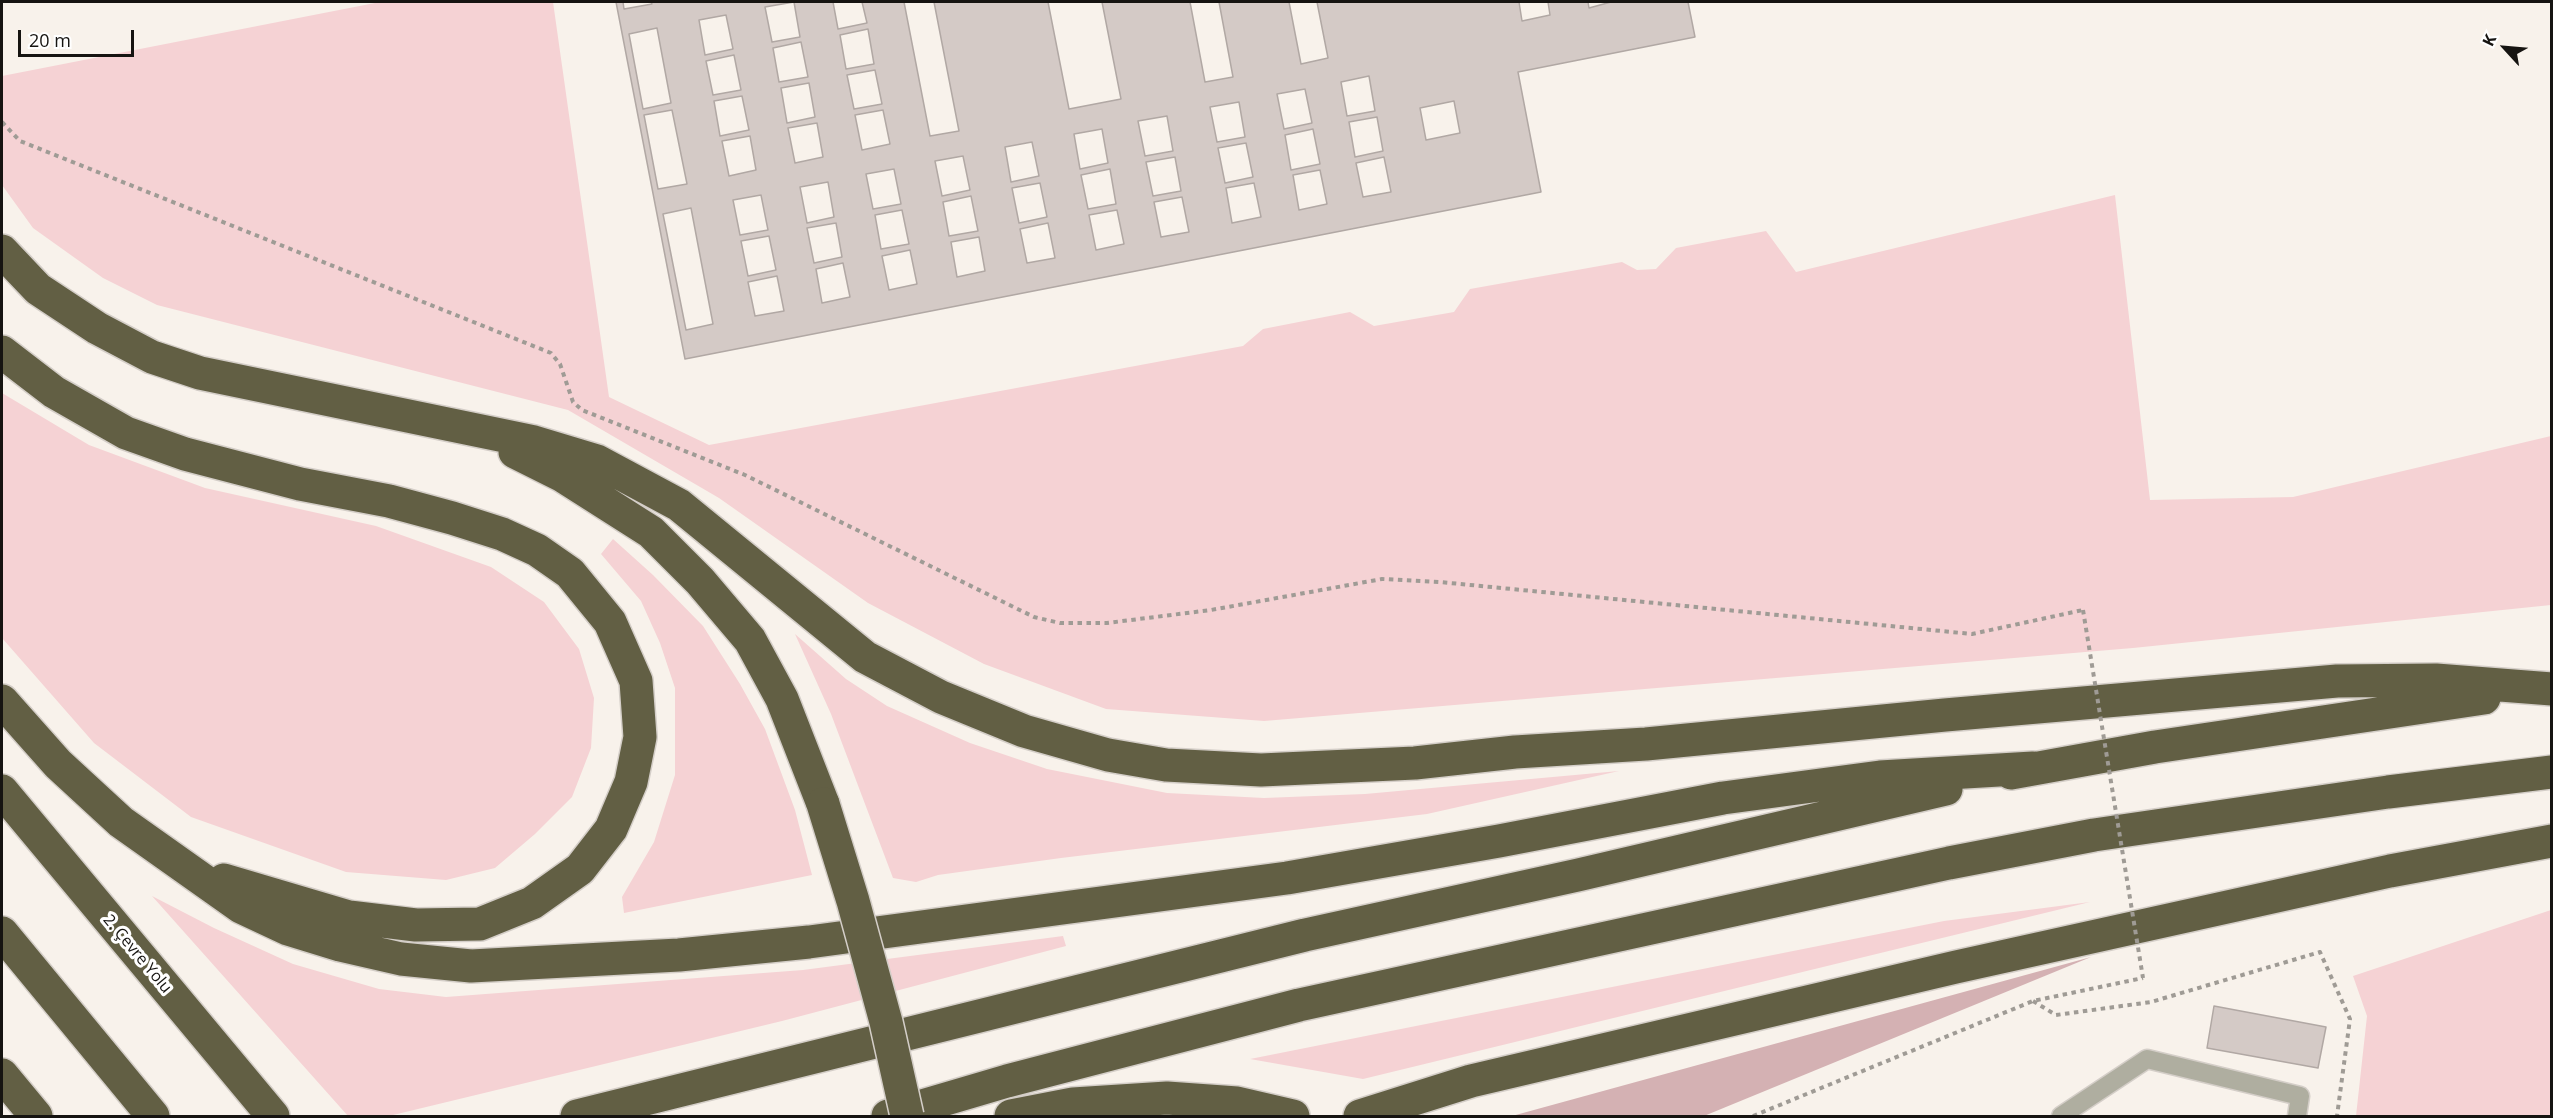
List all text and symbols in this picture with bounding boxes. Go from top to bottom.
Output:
scale bar [21,18,136,56]
north arrow [2475,18,2535,78]
text: 20 m [29,28,71,52]
text: K [2477,31,2501,50]
street label: 2. Çevre Yolu [99,911,175,997]

